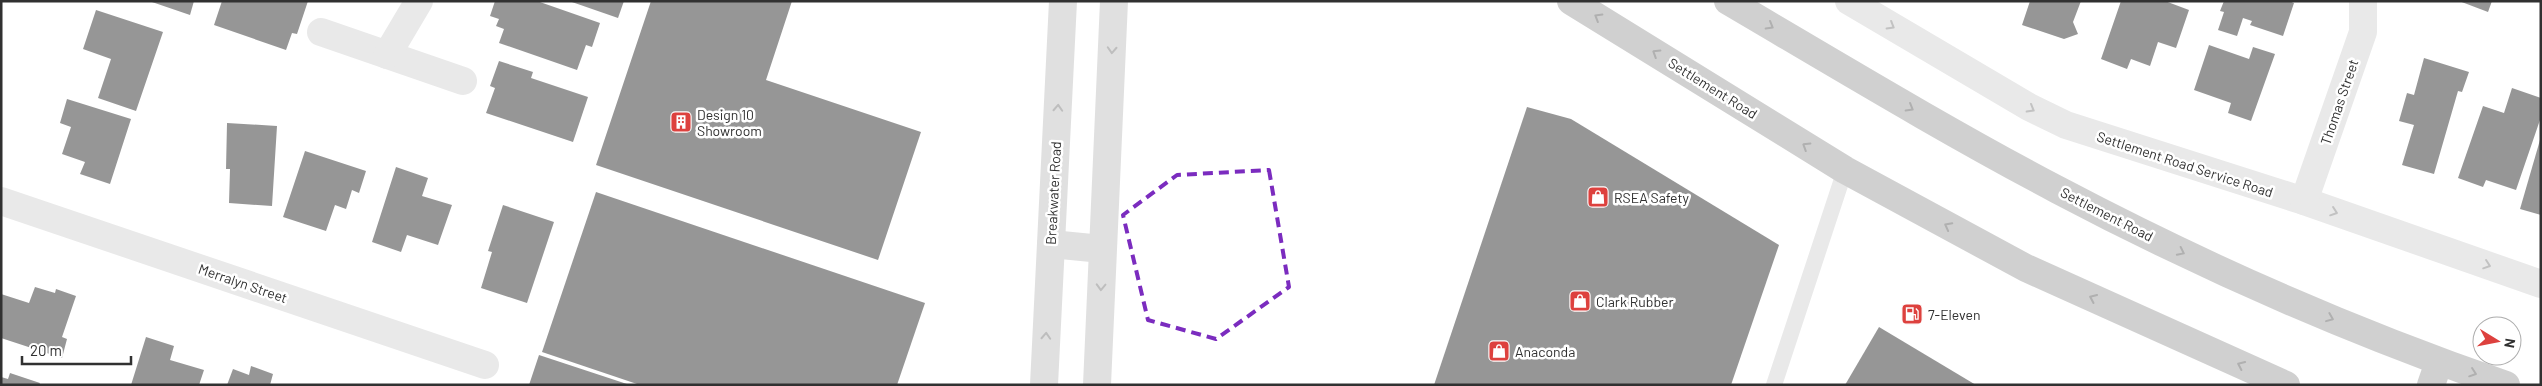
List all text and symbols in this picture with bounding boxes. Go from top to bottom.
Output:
one-way arrow [1594,14,1603,24]
one-way arrow [1765,20,1774,30]
one-way arrow [1886,20,1895,30]
one-way arrow [1106,46,1117,54]
one-way arrow [1652,49,1661,59]
street label: Settlement Road [1665,54,1761,122]
street label: Thomas Street [2316,57,2362,147]
one-way arrow [1905,102,1914,112]
one-way arrow [2026,102,2035,112]
one-way arrow [1052,104,1063,112]
place label: Design 10 Showroom [697,106,762,139]
building icon: Design 10 Showroom [669,110,693,134]
street label: Settlement Road Service Road [2095,127,2275,201]
street label: Breakwater Road [1042,141,1064,245]
one-way arrow [1803,142,1812,152]
street label: Settlement Road [2058,183,2156,245]
shop icon: RSEA Safety [1586,185,1610,209]
place label: RSEA Safety [1614,189,1690,206]
one-way arrow [2329,206,2338,216]
one-way arrow [1944,222,1953,232]
one-way arrow [2176,245,2185,256]
street label: Merralyn Street [196,260,290,306]
one-way arrow [2483,260,2491,270]
one-way arrow [1095,283,1106,291]
shop icon: Clark Rubber [1568,289,1592,313]
place label: Clark Rubber [1596,293,1674,310]
one-way arrow [2089,293,2098,304]
fuel station icon: 7-Eleven [1900,302,1924,326]
place label: 7-Eleven [1928,306,1981,323]
one-way arrow [2325,312,2333,322]
north arrow [2472,316,2522,366]
one-way arrow [1041,332,1052,340]
scale bar [22,334,131,366]
text: N [2501,337,2519,349]
shop icon: Anaconda [1487,339,1511,363]
text: 20 m [30,341,62,359]
place label: Anaconda [1515,343,1575,360]
one-way arrow [2237,361,2246,371]
one-way arrow [2468,367,2476,377]

